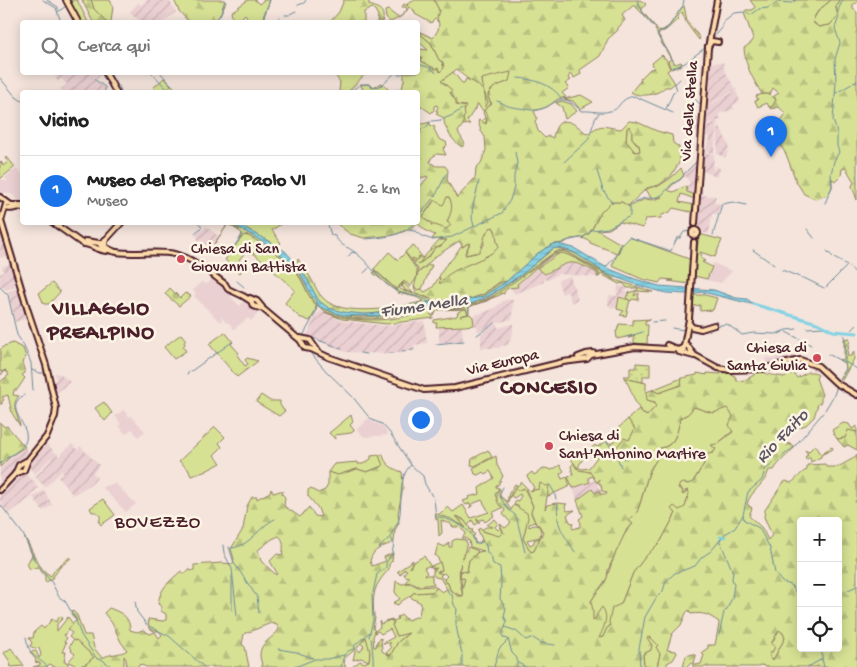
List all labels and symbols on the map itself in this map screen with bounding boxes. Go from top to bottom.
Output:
street label: Via della Stella [678,59,704,163]
pin: 1 [755,116,787,157]
place label: Chiesa di San Giovanni Battista [191,241,307,278]
marker: Chiesa di San Giovanni Battista [175,253,187,265]
water label: Fiume Mella [379,290,470,323]
district label: VILLAGGIO PREALPINO [46,298,155,347]
place label: Chiesa di Santa Giulia [727,340,808,377]
street label: Via Europa [464,346,542,382]
marker: Chiesa di Santa Giulia [811,352,823,364]
district label: CONCESIO [499,377,598,402]
water label: Rio Faito [752,405,814,468]
your location [408,407,434,433]
place label: Chiesa di Sant'Antonino Martire [559,428,706,465]
marker: Chiesa di Sant'Antonino Martire [543,440,555,452]
district label: BOVEZZO [114,512,201,535]

